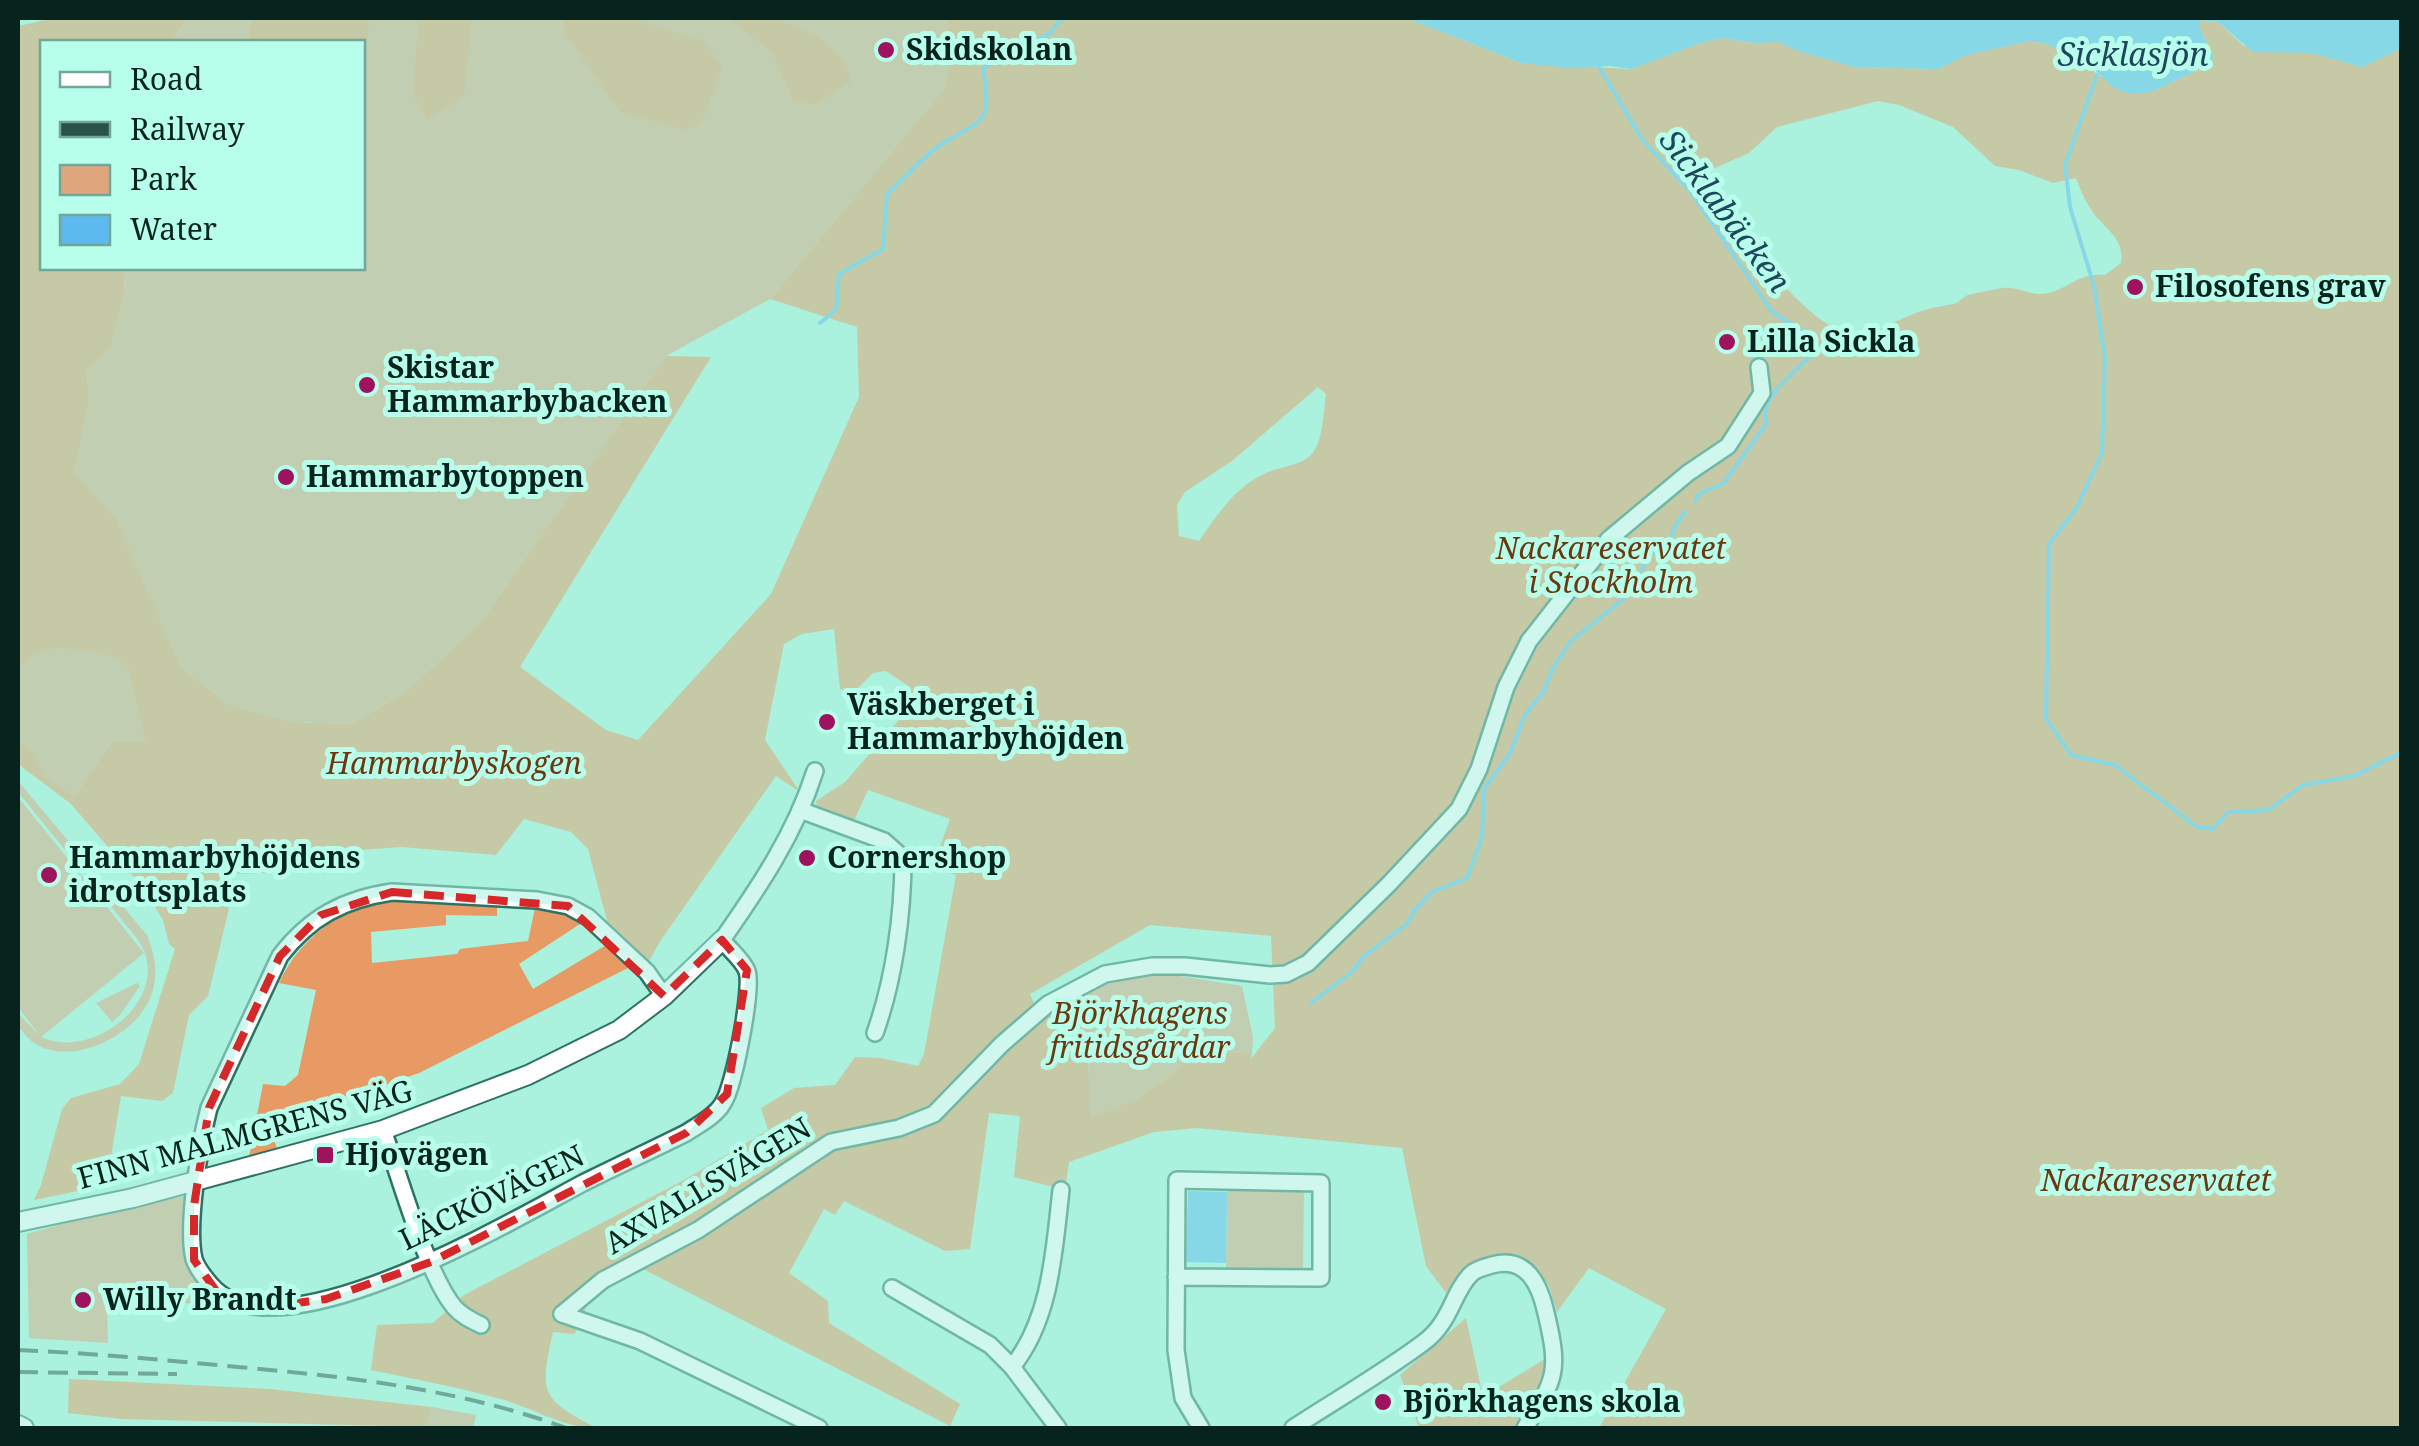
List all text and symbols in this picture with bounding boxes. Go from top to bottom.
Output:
place label: Skidskolan [906,28,1072,69]
water label: Sicklasjön [2058,32,2208,75]
marker: Skidskolan [875,39,897,61]
legend [40,40,365,270]
text: Road [130,58,202,99]
text: Railway [130,108,245,149]
water label: Sicklabäcken [1651,120,1802,300]
text: Park [130,158,197,199]
text: Water [130,208,217,249]
place label: Filosofens grav [2155,265,2387,306]
marker: Filosofens grav [2124,276,2146,298]
place label: Lilla Sickla [1747,320,1916,361]
marker: Lilla Sickla [1716,331,1738,353]
place label: Skistar Hammarbybacken [387,346,668,421]
marker: Skistar Hammarbybacken [356,374,378,396]
place label: Hammarbytoppen [306,455,584,496]
marker: Hammarbytoppen [275,466,297,488]
park label: Nackareservatet i Stockholm [1495,527,1727,602]
place label: Väskberget i Hammarbyhöjden [847,683,1124,758]
marker: Väskberget i Hammarbyhöjden [816,711,838,733]
park label: Hammarbyskogen [325,742,582,783]
place label: Hammarbyhöjdens idrottsplats [69,836,361,911]
place label: Cornershop [827,836,1006,877]
marker: Cornershop [796,847,818,869]
marker: Hammarbyhöjdens idrottsplats [38,864,60,886]
park label: Björkhagens fritidsgårdar [1045,992,1231,1067]
street label: FINN MALMGRENS VÄG [73,1069,417,1198]
street label: AXVALLSVÄGEN [596,1107,818,1263]
place label: Hjovägen [345,1133,489,1174]
street label: LÄCKÖVÄGEN [392,1134,591,1259]
marker: Hjovägen [314,1144,336,1166]
park label: Nackareservatet [2040,1159,2272,1200]
place label: Willy Brandt [103,1278,297,1319]
marker: Willy Brandt [72,1289,94,1311]
place label: Björkhagens skola [1403,1380,1681,1421]
marker: Björkhagens skola [1372,1391,1394,1413]

